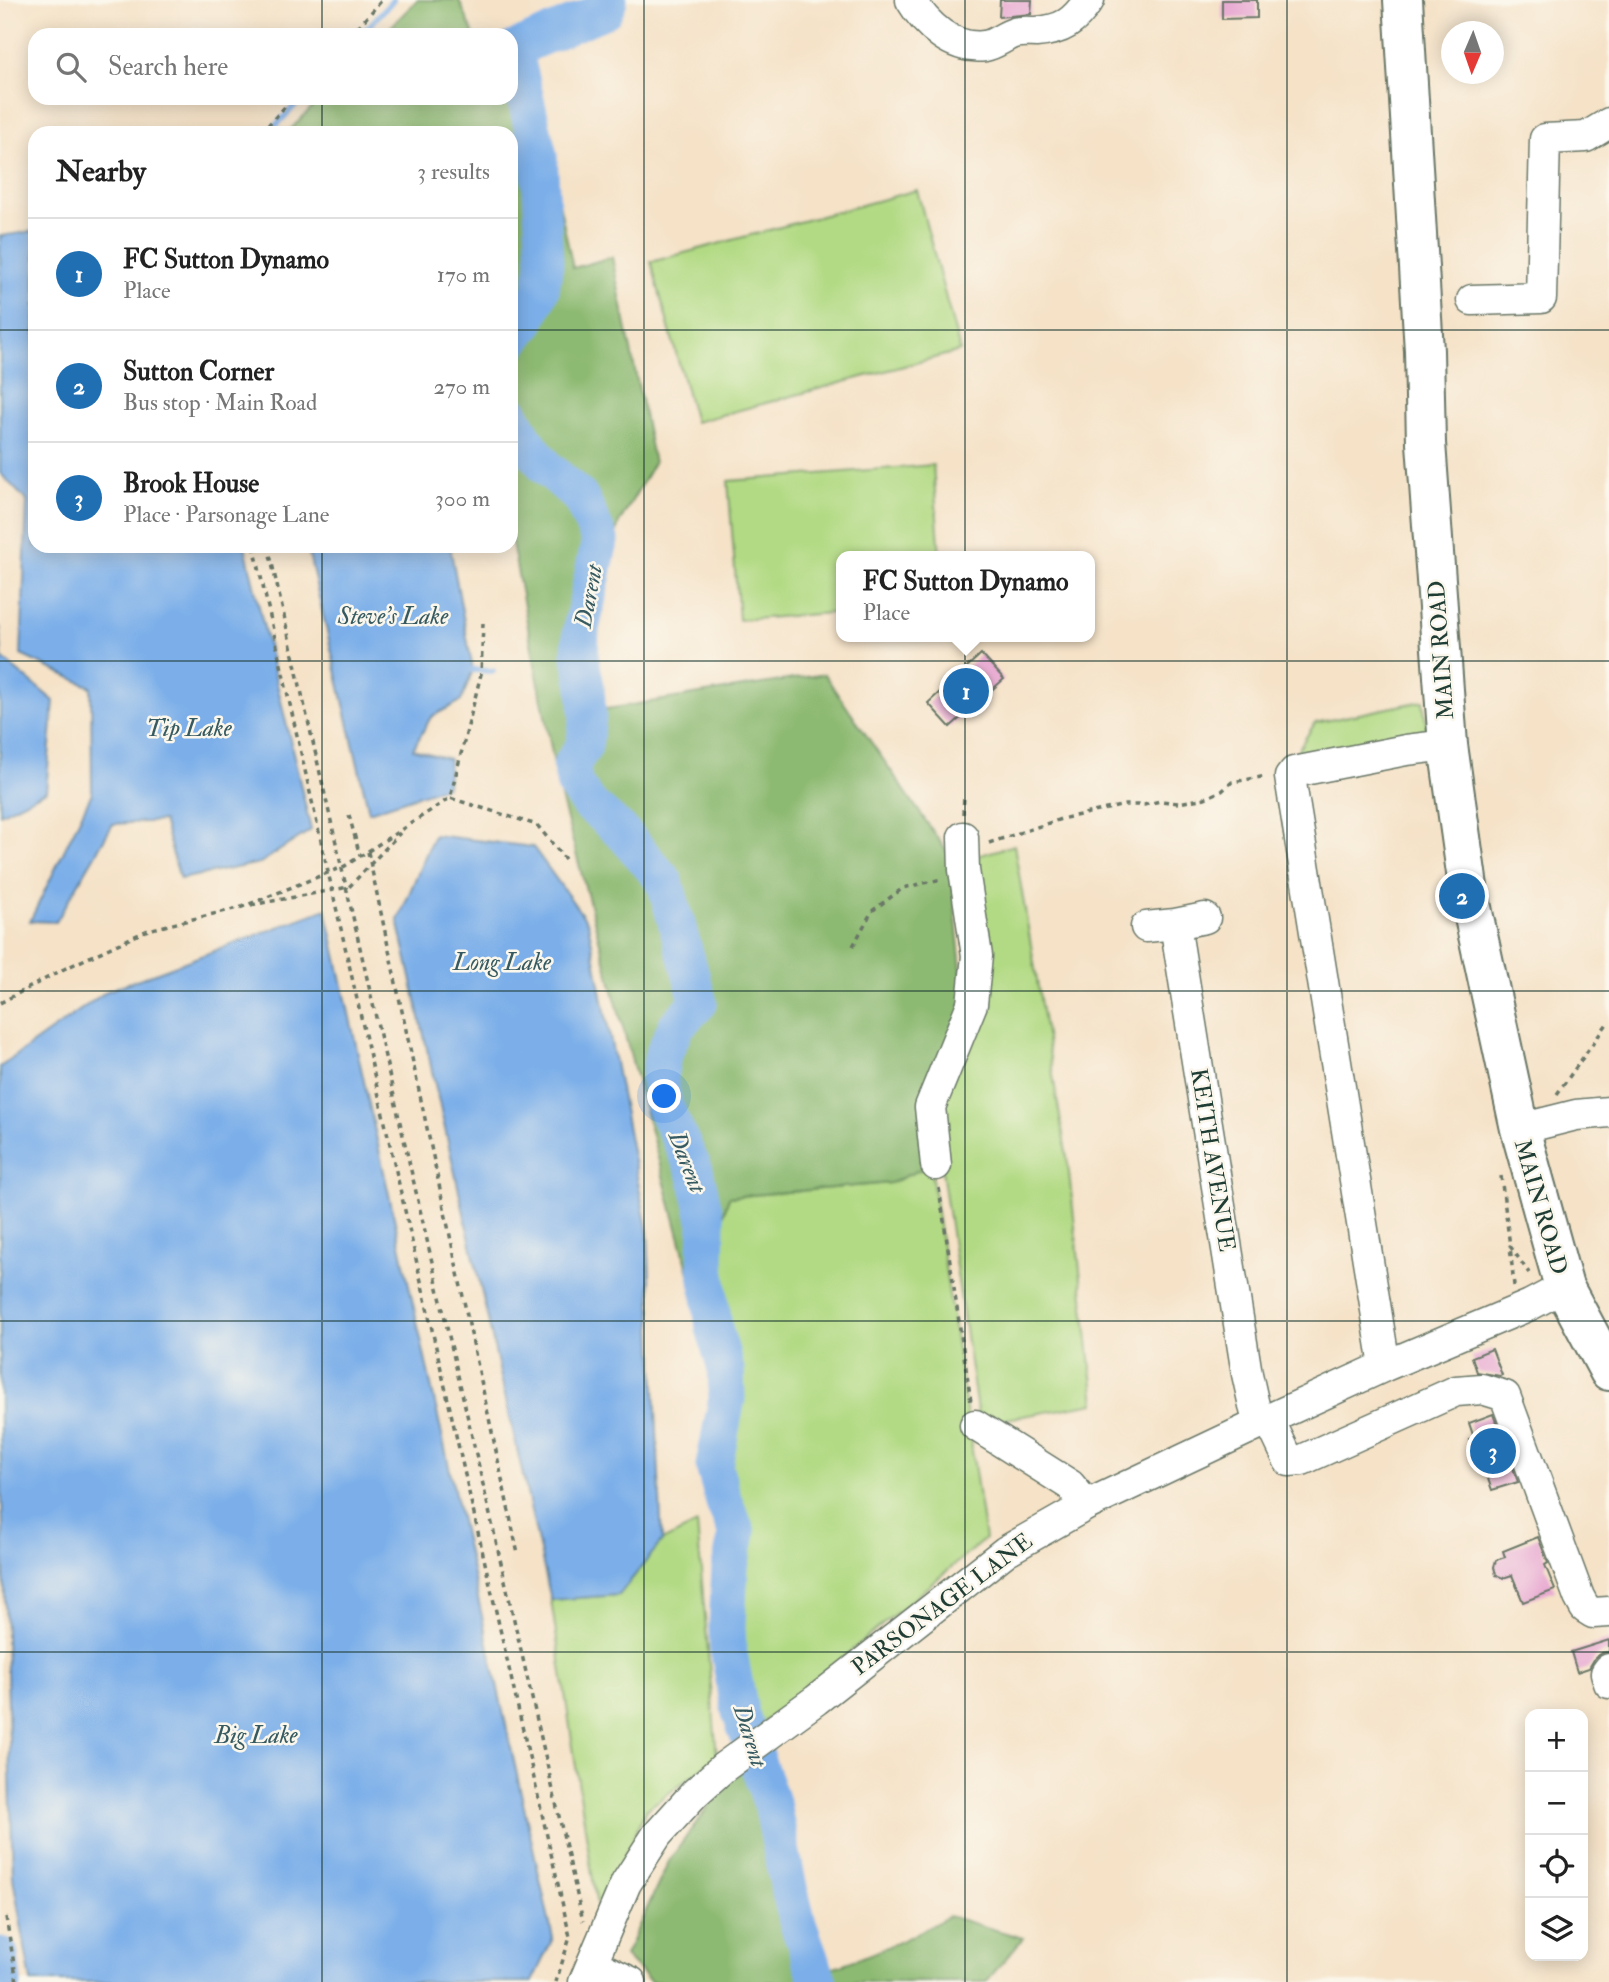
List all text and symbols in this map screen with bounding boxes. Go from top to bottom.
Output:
north arrow [1441,21,1504,84]
search box [28,28,518,105]
icon: search [52,48,90,86]
text: Search here [108,51,228,83]
text: Nearby [56,153,146,190]
text: 3 results [417,157,490,186]
text: FC Sutton Dynamo [123,244,329,276]
text: 1 [75,260,83,289]
text: 170 m [437,260,490,289]
text: Place [123,276,171,305]
text: Sutton Corner [123,356,274,388]
text: 2 [73,372,85,401]
text: 270 m [433,372,490,401]
text: Bus stop · Main Road [123,388,317,417]
text: Brook House [123,468,259,500]
text: 3 [75,484,83,513]
text: 300 m [435,484,490,513]
text: Place · Parsonage Lane [123,500,329,529]
popup [836,551,1095,642]
water label: Darent [568,561,610,631]
text: FC Sutton Dynamo [862,566,1069,598]
street label: MAIN ROAD [1422,579,1460,721]
text: Place [862,598,910,627]
water label: Steve's Lake [337,601,449,632]
pin: 1 [943,665,989,717]
water label: Tip Lake [146,713,233,744]
pin: 2 [1439,870,1485,922]
water label: Long Lake [452,947,552,978]
street label: KEITH AVENUE [1184,1066,1242,1254]
your location [647,1079,681,1113]
water label: Darent [661,1126,713,1198]
street label: MAIN ROAD [1508,1136,1574,1278]
pin: 3 [1470,1425,1516,1477]
street label: PARSONAGE LANE [846,1527,1038,1681]
water label: Darent [726,1700,774,1772]
map controls [1525,1709,1588,1961]
button: + [1525,1709,1588,1772]
water label: Big Lake [213,1720,299,1751]
button: − [1525,1772,1588,1835]
button: locate [1525,1835,1588,1898]
button: layers [1525,1898,1588,1961]

